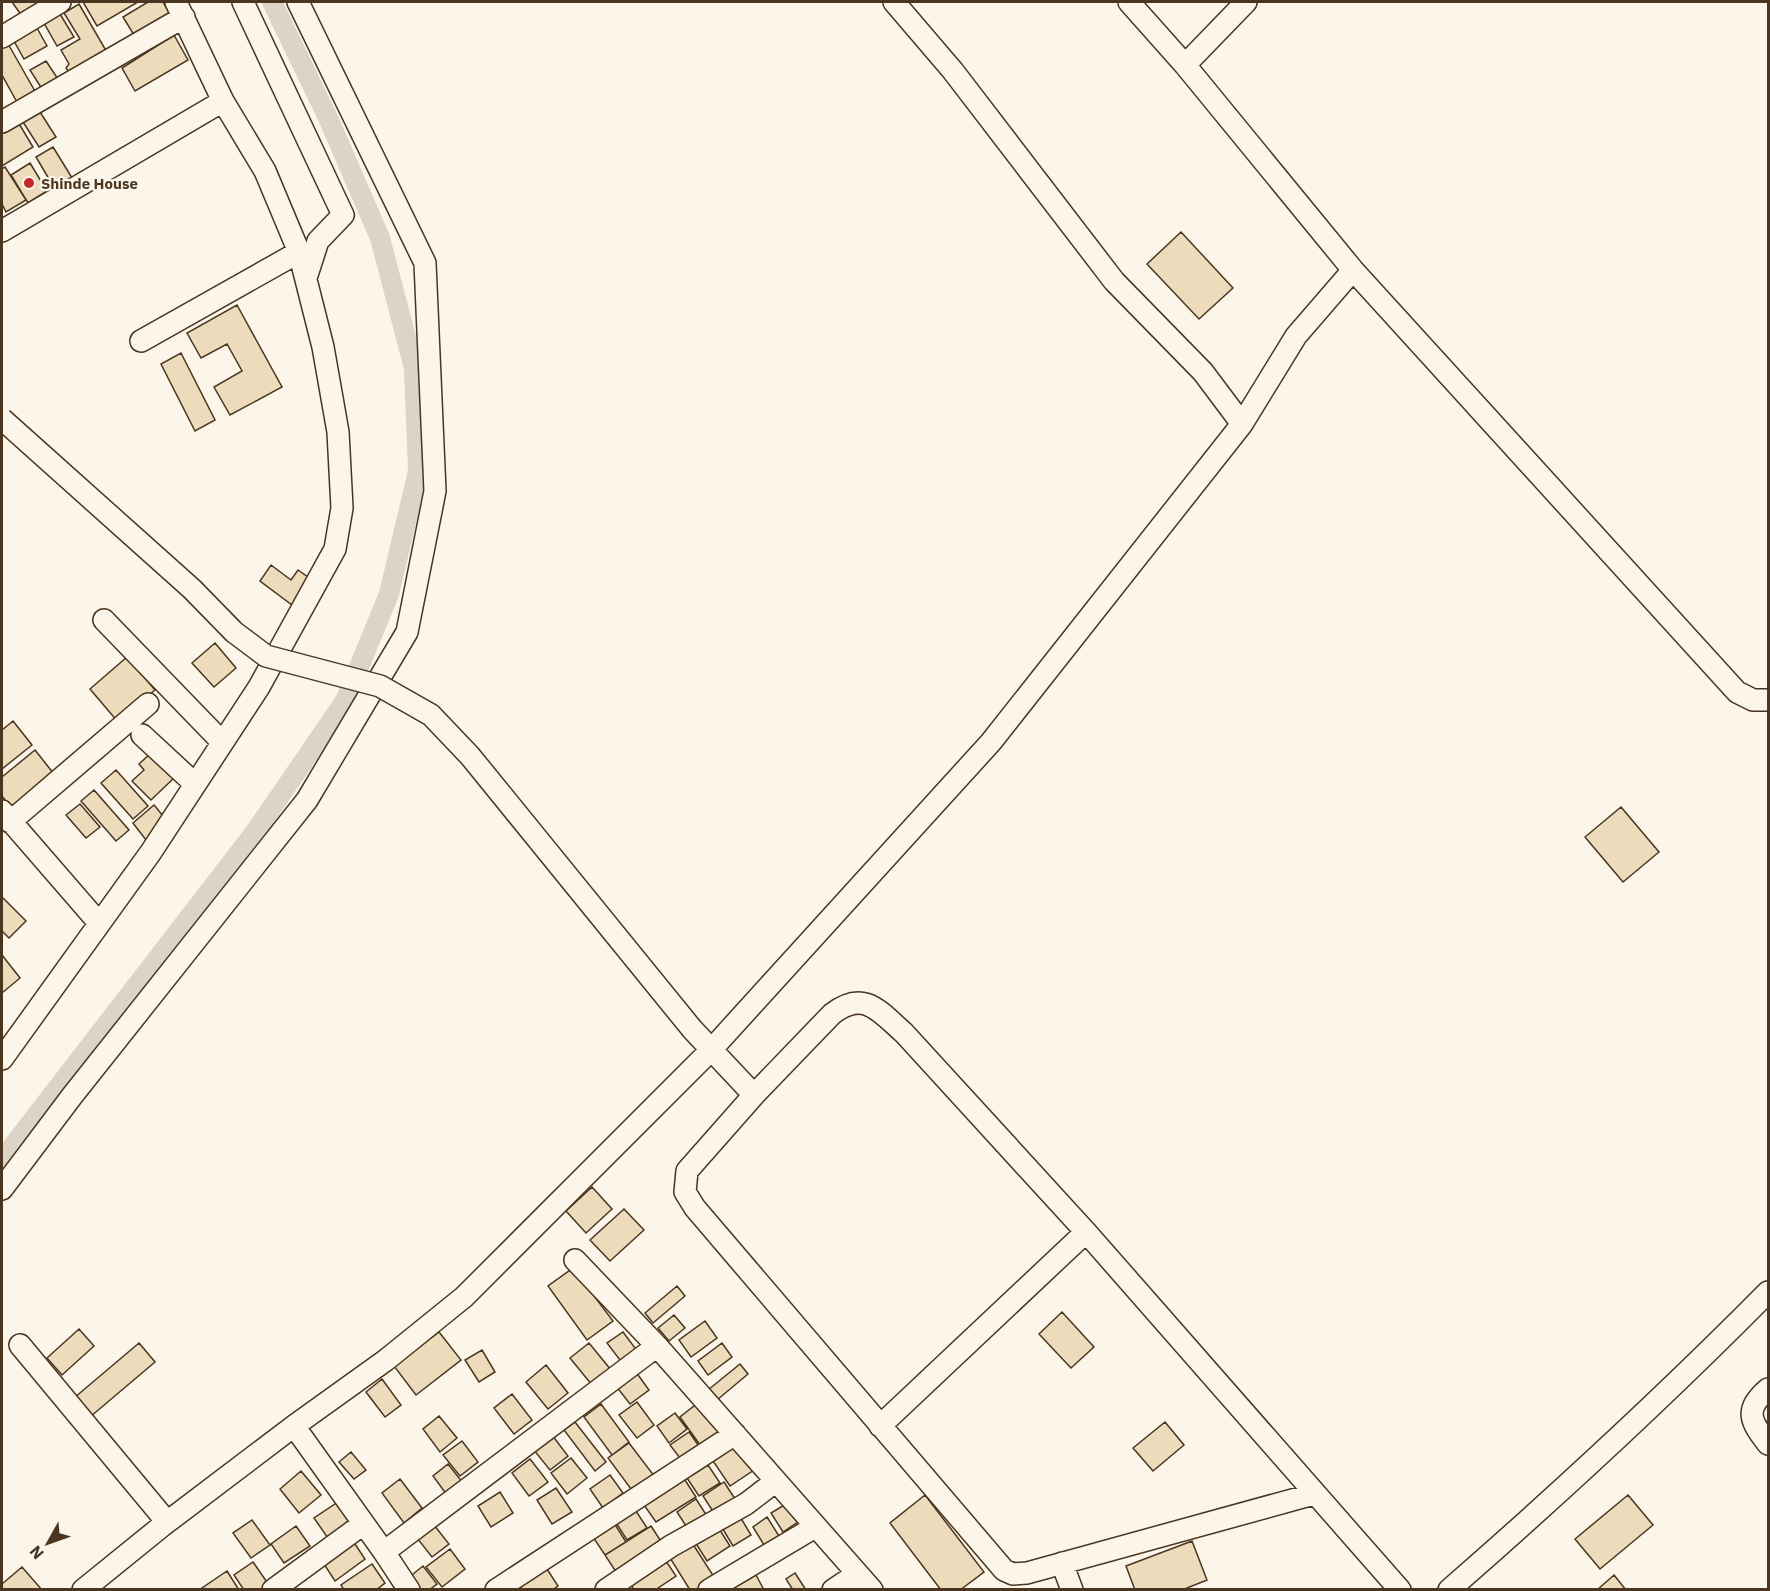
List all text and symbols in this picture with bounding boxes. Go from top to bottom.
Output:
place label: Shinde House [41,174,138,193]
marker: Shinde House [22,176,36,190]
north arrow [18,1513,78,1573]
text: N [25,1542,48,1564]

